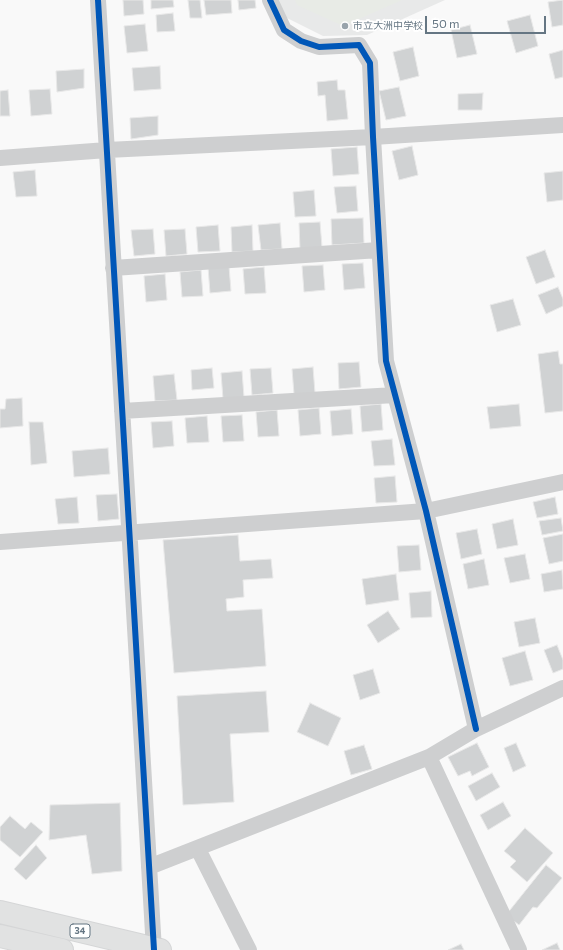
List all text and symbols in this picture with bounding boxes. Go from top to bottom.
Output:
scale bar [427,8,548,34]
text: 50 m [432,16,460,30]
place label: 市立大洲中学校 [353,20,423,32]
marker: 市立大洲中学校 [340,21,350,31]
road number: 34 [70,924,90,938]

